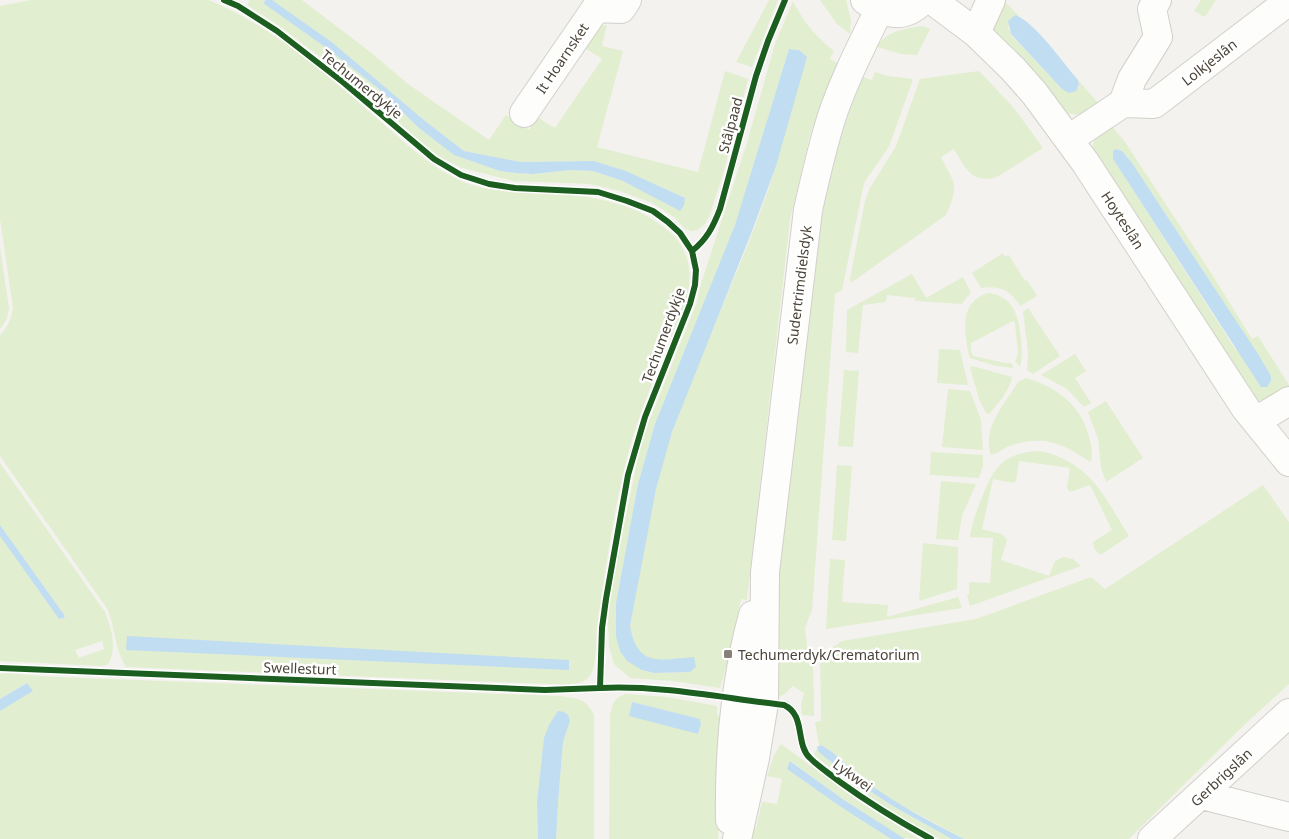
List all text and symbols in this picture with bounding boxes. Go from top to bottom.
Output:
street label: It Hoarnsket [531,19,593,97]
street label: Lolkjeslân [1177,34,1241,90]
street label: Techumerdykje [317,45,407,123]
street label: Stâlpaad [713,95,747,155]
street label: Hoyteslân [1097,187,1149,253]
street label: Sudertrimdielsdyk [782,224,816,346]
street label: Techumerdykje [637,285,689,385]
place label: Techumerdyk/Crematorium [738,645,920,664]
marker: Techumerdyk/Crematorium [722,648,734,660]
street label: Swellesturt [263,657,337,679]
street label: Gerbrigslân [1186,744,1256,810]
street label: Lykwei [829,754,877,796]

